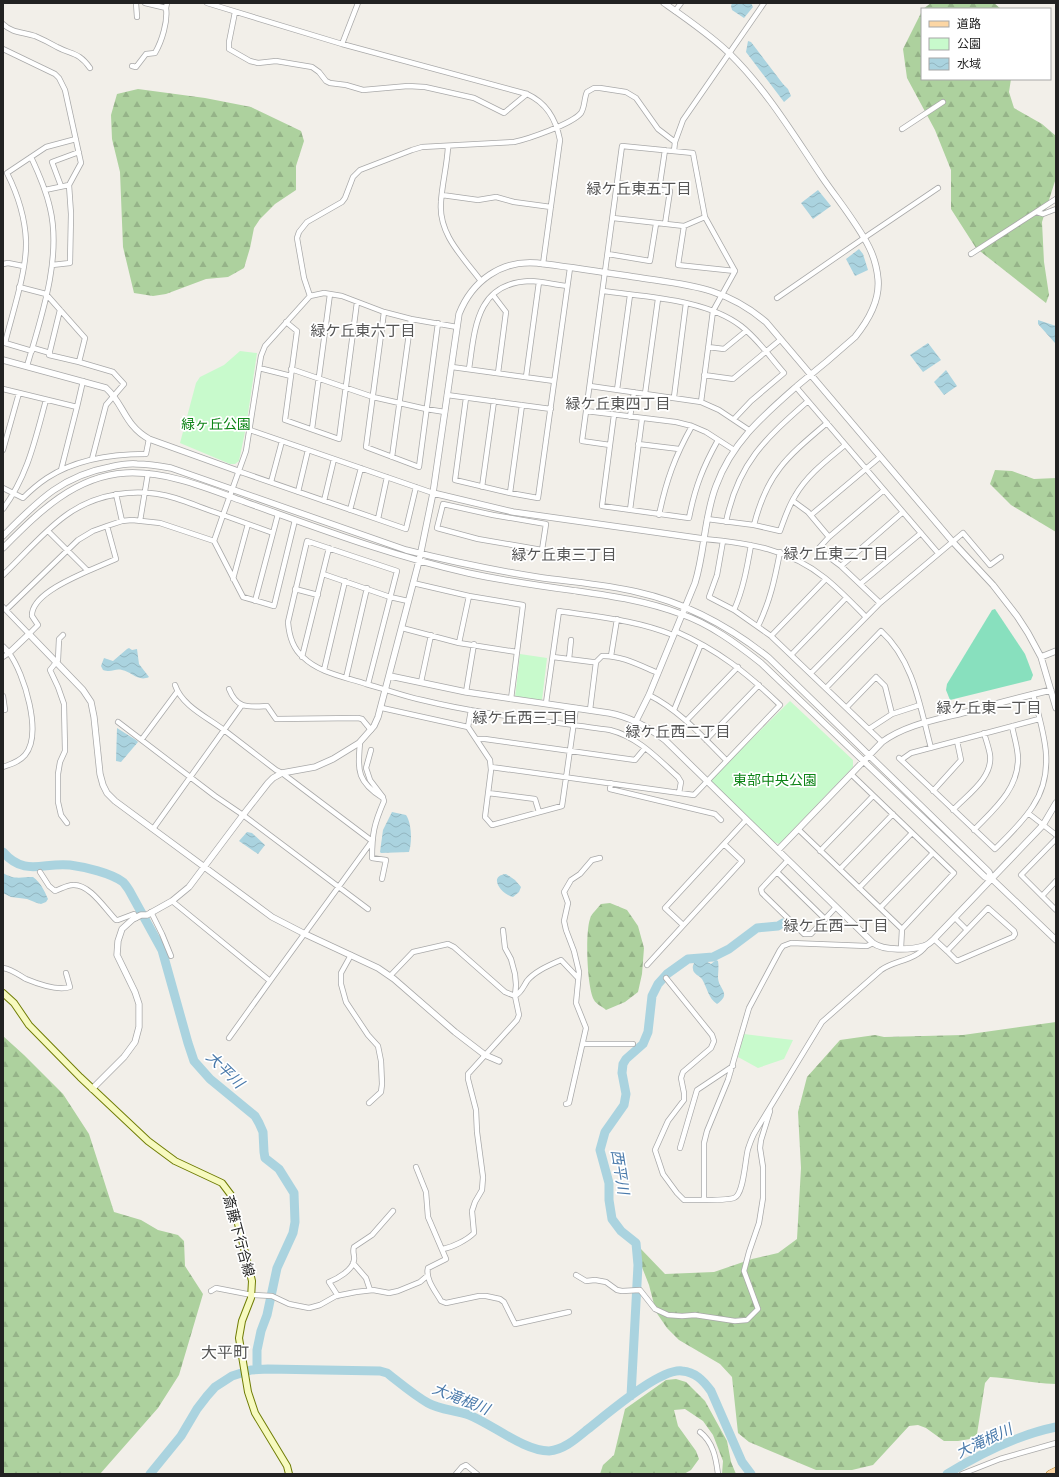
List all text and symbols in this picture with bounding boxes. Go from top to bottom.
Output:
legend [921,8,1051,80]
text: 道路 [957,14,981,33]
text: 公園 [957,34,981,53]
text: 水域 [957,54,981,73]
district label: 緑ケ丘東五丁目 [586,177,692,200]
district label: 緑ケ丘東六丁目 [310,319,416,342]
district label: 緑ケ丘東四丁目 [565,392,671,415]
park label: 緑ヶ丘公園 [181,413,251,434]
district label: 緑ケ丘東二丁目 [783,542,889,565]
district label: 緑ケ丘東三丁目 [511,543,617,566]
district label: 緑ケ丘東一丁目 [936,696,1042,719]
district label: 緑ケ丘西三丁目 [472,706,578,729]
district label: 緑ケ丘西二丁目 [625,720,731,743]
park label: 東部中央公園 [733,769,817,790]
district label: 緑ケ丘西一丁目 [783,914,889,937]
water label: 大平川 [201,1046,251,1095]
water label: 西平川 [606,1148,636,1198]
street label: 斎藤下行合線 [218,1193,260,1279]
district label: 大平町 [201,1340,249,1364]
water label: 大滝根川 [429,1377,495,1421]
water label: 大滝根川 [952,1417,1018,1464]

